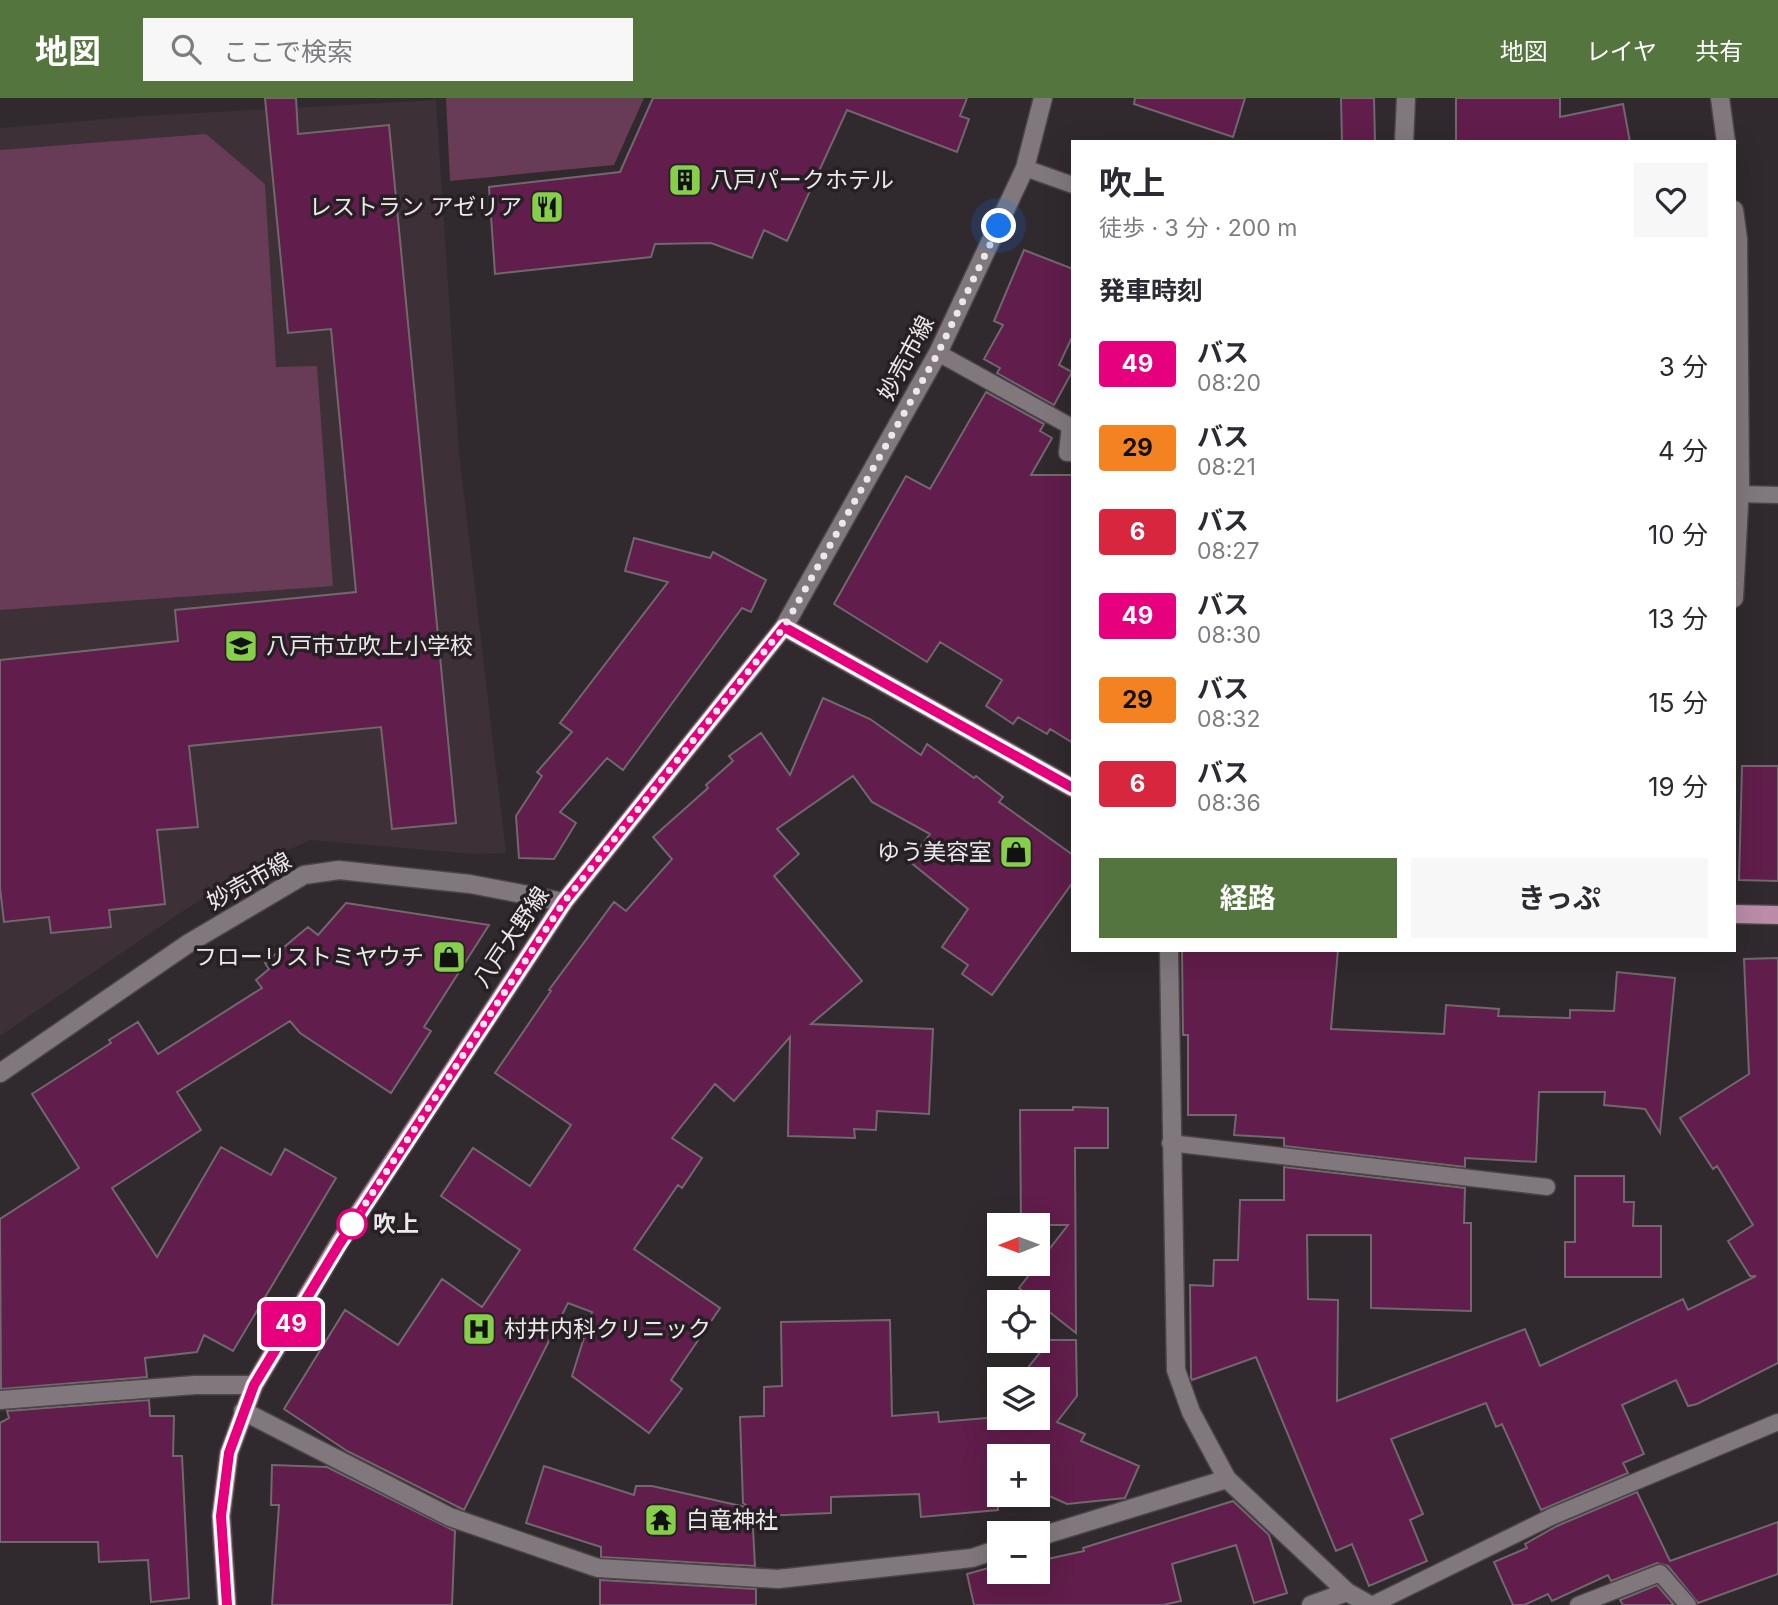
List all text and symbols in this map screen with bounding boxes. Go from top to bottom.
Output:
search box [143,18,633,81]
icon: search [167,30,205,68]
text: 地図 [35,31,101,71]
text: ここで検索 [223,36,353,67]
text: 地図 [1500,37,1548,66]
text: レイヤ [1586,37,1657,66]
text: 共有 [1695,37,1743,66]
building icon: 八戸パークホテル [666,161,704,199]
text: 吹上 [1099,163,1165,203]
button: heart [1634,163,1708,237]
place label: 八戸パークホテル [710,166,894,194]
restaurant icon: レストラン アゼリア [528,188,566,226]
place label: レストラン アゼリア [309,193,522,221]
your location [981,208,1016,243]
text: 徒歩 · 3 分 · 200 m [1099,214,1297,242]
text: 発車時刻 [1099,275,1203,306]
street label: 妙売市線 [872,311,940,405]
text: バス [1197,337,1249,368]
text: 49 [1122,349,1153,378]
text: 3 分 [1659,351,1708,382]
text: 08:20 [1197,369,1261,397]
text: バス [1197,421,1249,452]
text: 29 [1122,433,1153,462]
text: 4 分 [1658,435,1708,466]
text: 08:21 [1197,453,1256,481]
text: バス [1197,505,1249,536]
text: 6 [1130,517,1145,546]
text: 10 分 [1648,519,1708,550]
text: 08:27 [1197,537,1259,565]
text: バス [1197,589,1249,620]
text: 49 [1122,601,1153,630]
text: 13 分 [1648,603,1708,634]
text: 08:30 [1197,621,1261,649]
school or university icon: 八戸市立吹上小学校 [222,627,260,665]
place label: 八戸市立吹上小学校 [266,632,473,660]
text: バス [1197,673,1249,704]
text: 29 [1122,685,1153,714]
text: 15 分 [1648,687,1708,718]
text: 08:32 [1197,705,1261,733]
text: バス [1197,757,1249,788]
text: 6 [1130,769,1145,798]
text: 19 分 [1648,771,1708,802]
text: 08:36 [1197,789,1261,817]
shop icon: ゆう美容室 [997,833,1035,871]
place label: ゆう美容室 [877,838,992,866]
street label: 妙売市線 [202,846,296,916]
button: 経路 [1099,858,1397,938]
button: きっぷ [1411,858,1708,938]
street label: 八戸大野線 [467,882,555,992]
shop icon: フローリストミヤウチ [430,938,468,976]
place label: フローリストミヤウチ [194,943,424,971]
marker: 吹上 [337,1209,367,1239]
place label: 吹上 [373,1210,419,1238]
north arrow [987,1213,1050,1276]
map controls [987,1213,1050,1584]
button: locate [987,1290,1050,1353]
line badge: 49 [260,1301,322,1347]
text: 49 [275,1309,307,1338]
hospital icon: 村井内科クリニック [460,1310,498,1348]
place label: 村井内科クリニック [504,1315,711,1343]
button: layers [987,1367,1050,1430]
button: + [987,1444,1050,1507]
temple icon: 白竜神社 [642,1501,680,1539]
place label: 白竜神社 [686,1506,778,1534]
button: − [987,1521,1050,1584]

